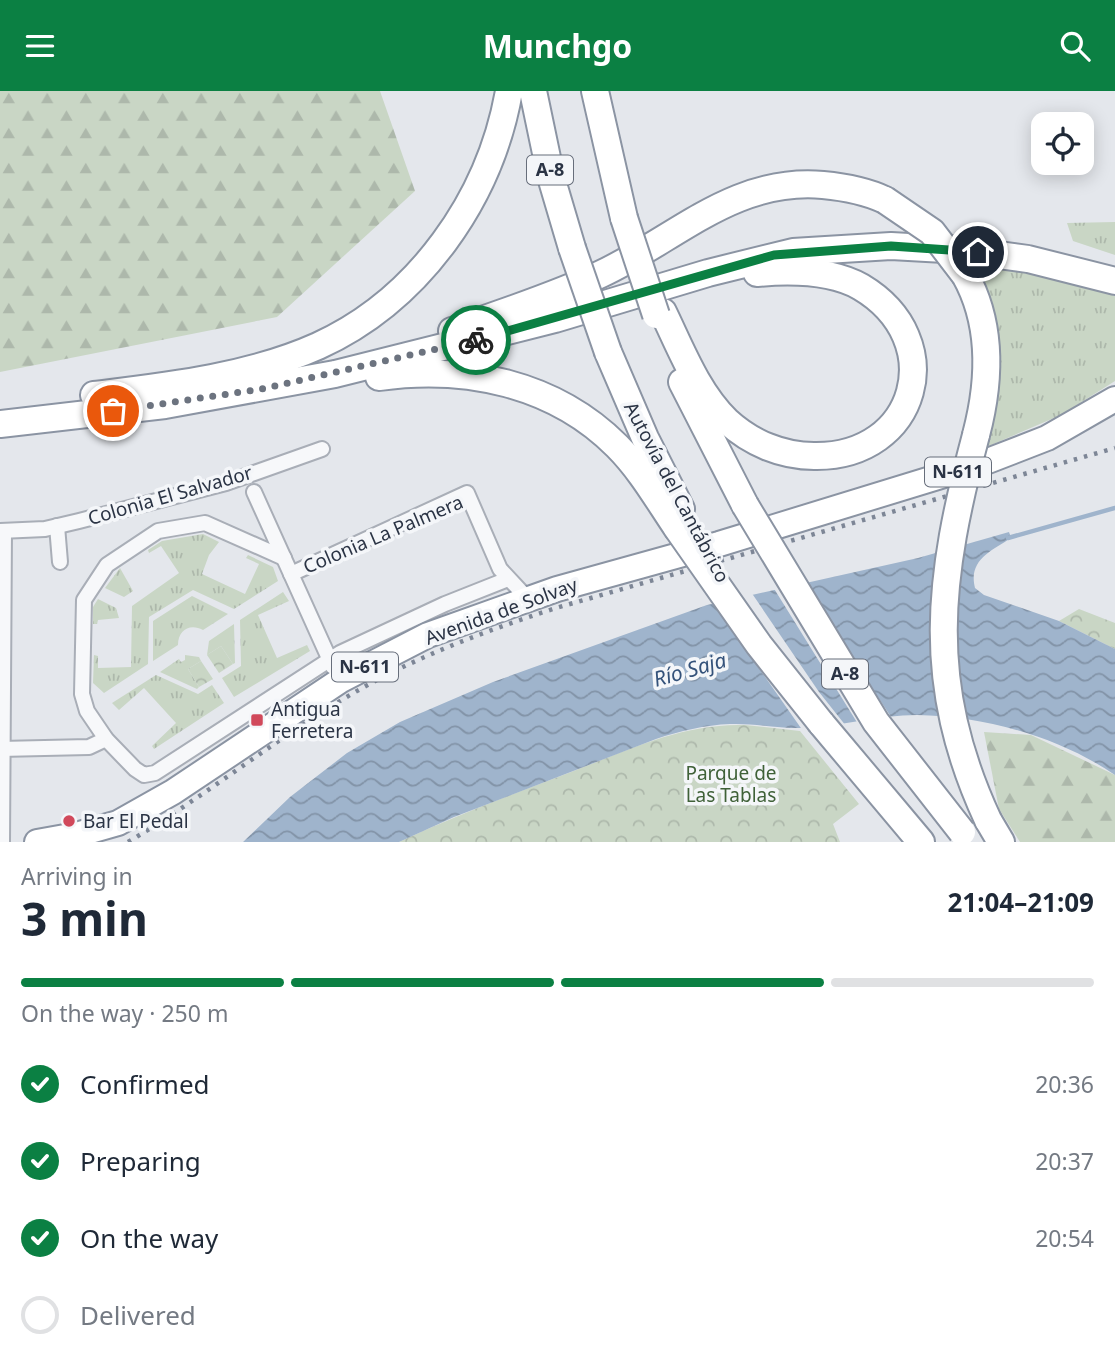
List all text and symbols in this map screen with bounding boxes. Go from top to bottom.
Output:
text: Munchgo [483,24,632,67]
icon: menu [21,27,59,65]
icon: search [1056,27,1094,65]
map controls [1031,112,1094,175]
button: locate [1031,112,1094,175]
road number: A-8 [527,155,573,185]
pin [948,222,1008,282]
icon: home [959,233,997,271]
courier [441,305,511,375]
icon: bike [457,321,495,359]
pin [83,381,143,441]
icon: bag [94,392,132,430]
street label: Autovía del Cantábrico [618,397,736,587]
road number: N-611 [925,457,991,487]
street label: Colonia El Salvador [85,459,255,531]
street label: Colonia La Palmera [299,489,467,579]
street label: Avenida de Solvay [421,571,581,651]
water label: Río Saja [650,645,730,693]
road number: N-611 [332,653,398,681]
road number: A-8 [822,659,868,689]
place label: Antigua Ferretera [271,696,353,744]
marker: Antigua Ferretera [249,712,265,728]
park label: Parque de Las Tablas [685,760,777,808]
place label: Bar El Pedal [83,808,189,834]
marker: Bar El Pedal [61,813,77,829]
text: Arriving in [21,860,133,892]
text: 21:04–21:09 [947,884,1094,920]
text: 3 min [21,887,148,949]
text: On the way · 250 m [21,997,228,1029]
icon: check [21,1065,59,1103]
text: Confirmed [80,1066,210,1102]
text: 20:36 [1035,1068,1094,1100]
icon: check [21,1142,59,1180]
text: Preparing [80,1143,201,1179]
text: 20:37 [1035,1145,1094,1177]
icon: check [21,1219,59,1257]
text: On the way [80,1220,218,1256]
text: 20:54 [1035,1222,1094,1254]
text: Delivered [80,1297,196,1333]

